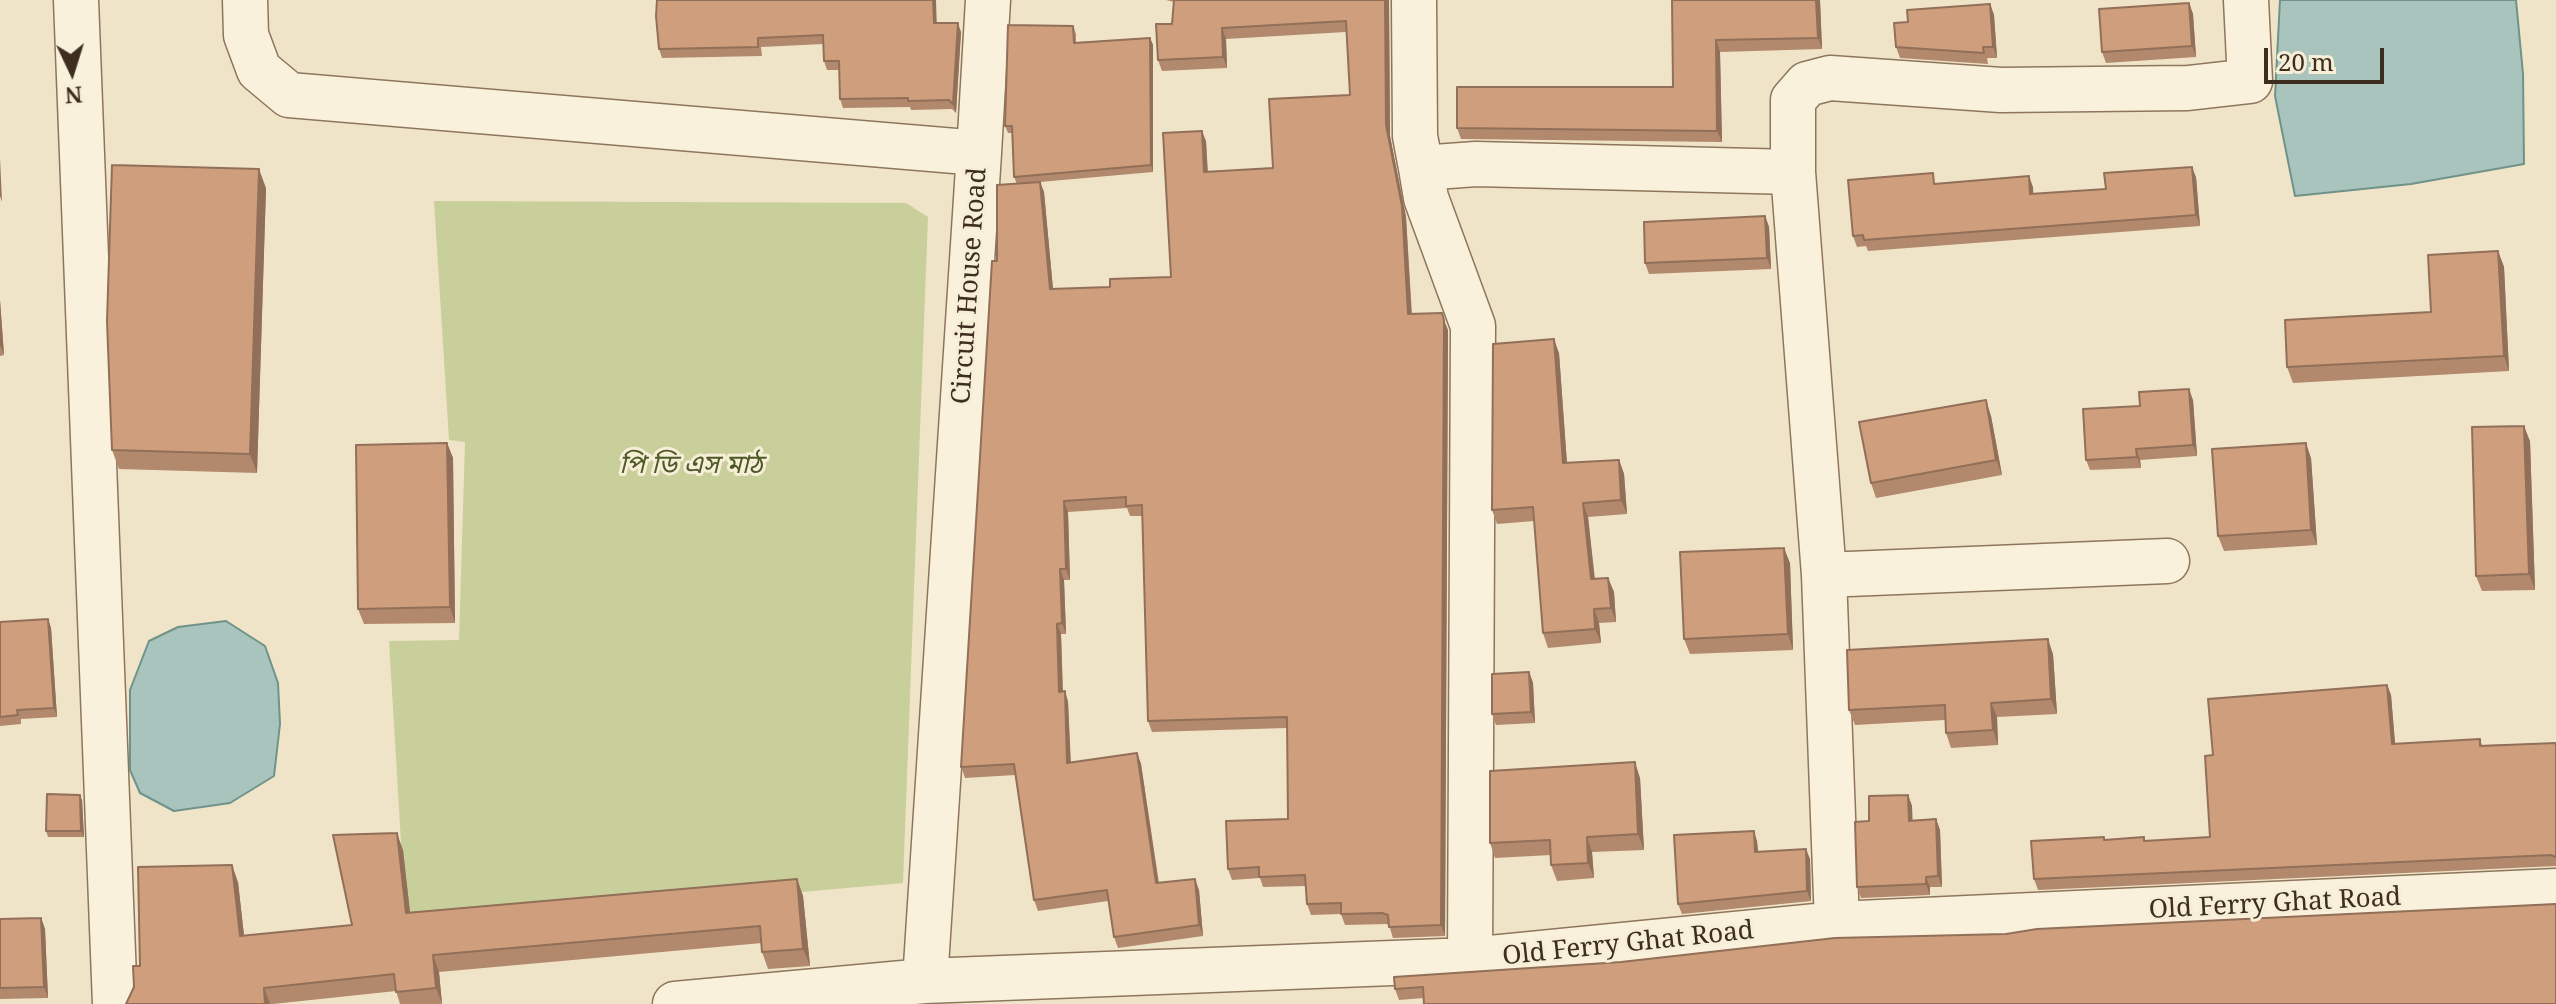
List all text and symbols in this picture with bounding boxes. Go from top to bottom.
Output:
north arrow [32,32,112,112]
scale bar [2268,32,2388,82]
text: 20 m [2278,45,2334,78]
text: N [64,80,83,112]
street label: Circuit House Road [946,167,994,405]
park label: পি ডি এস মাঠ [619,450,763,482]
street label: Old Ferry Ghat Road [2148,882,2402,926]
street label: Old Ferry Ghat Road [1501,915,1755,973]

